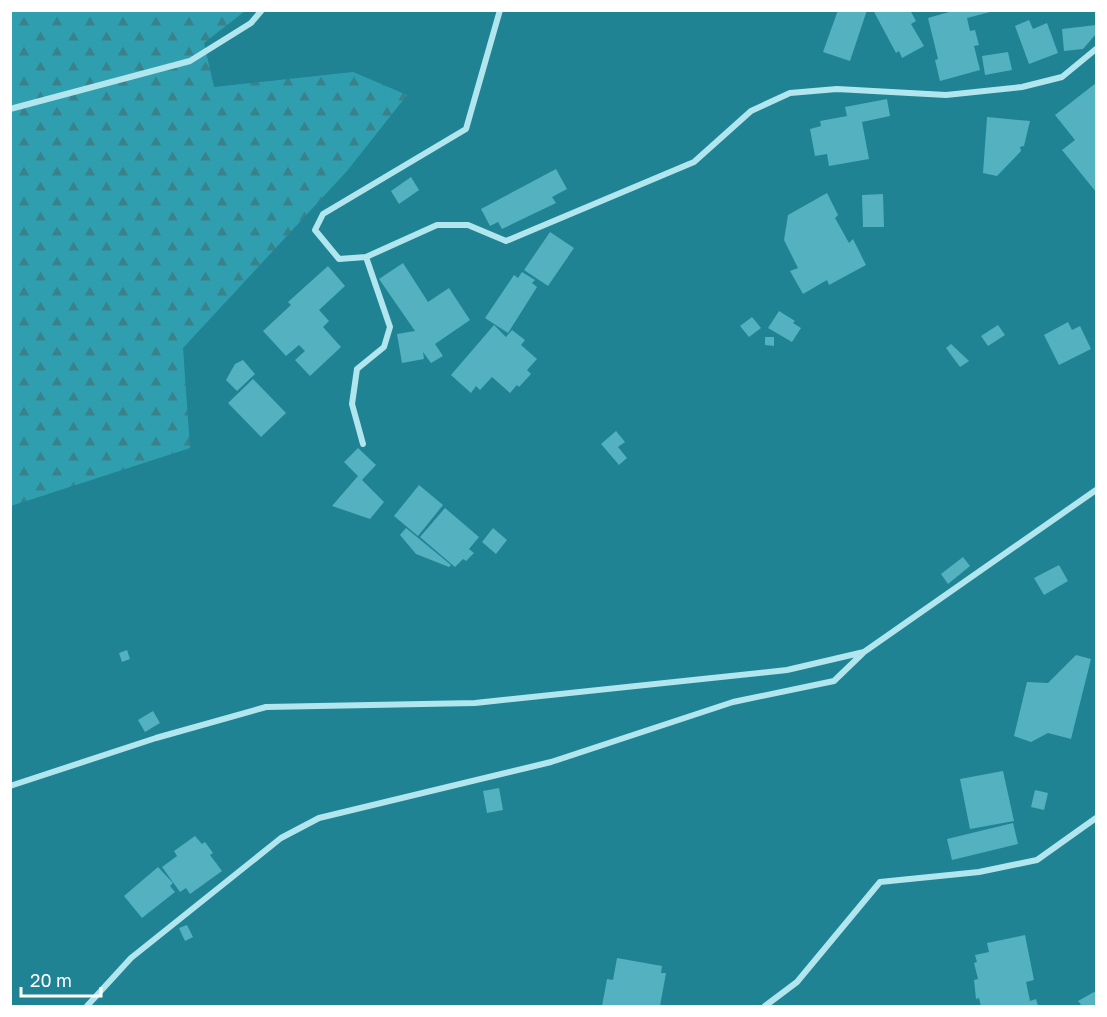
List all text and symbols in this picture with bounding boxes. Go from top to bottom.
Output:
scale bar [21,960,100,998]
text: 20 m [30,969,72,991]

